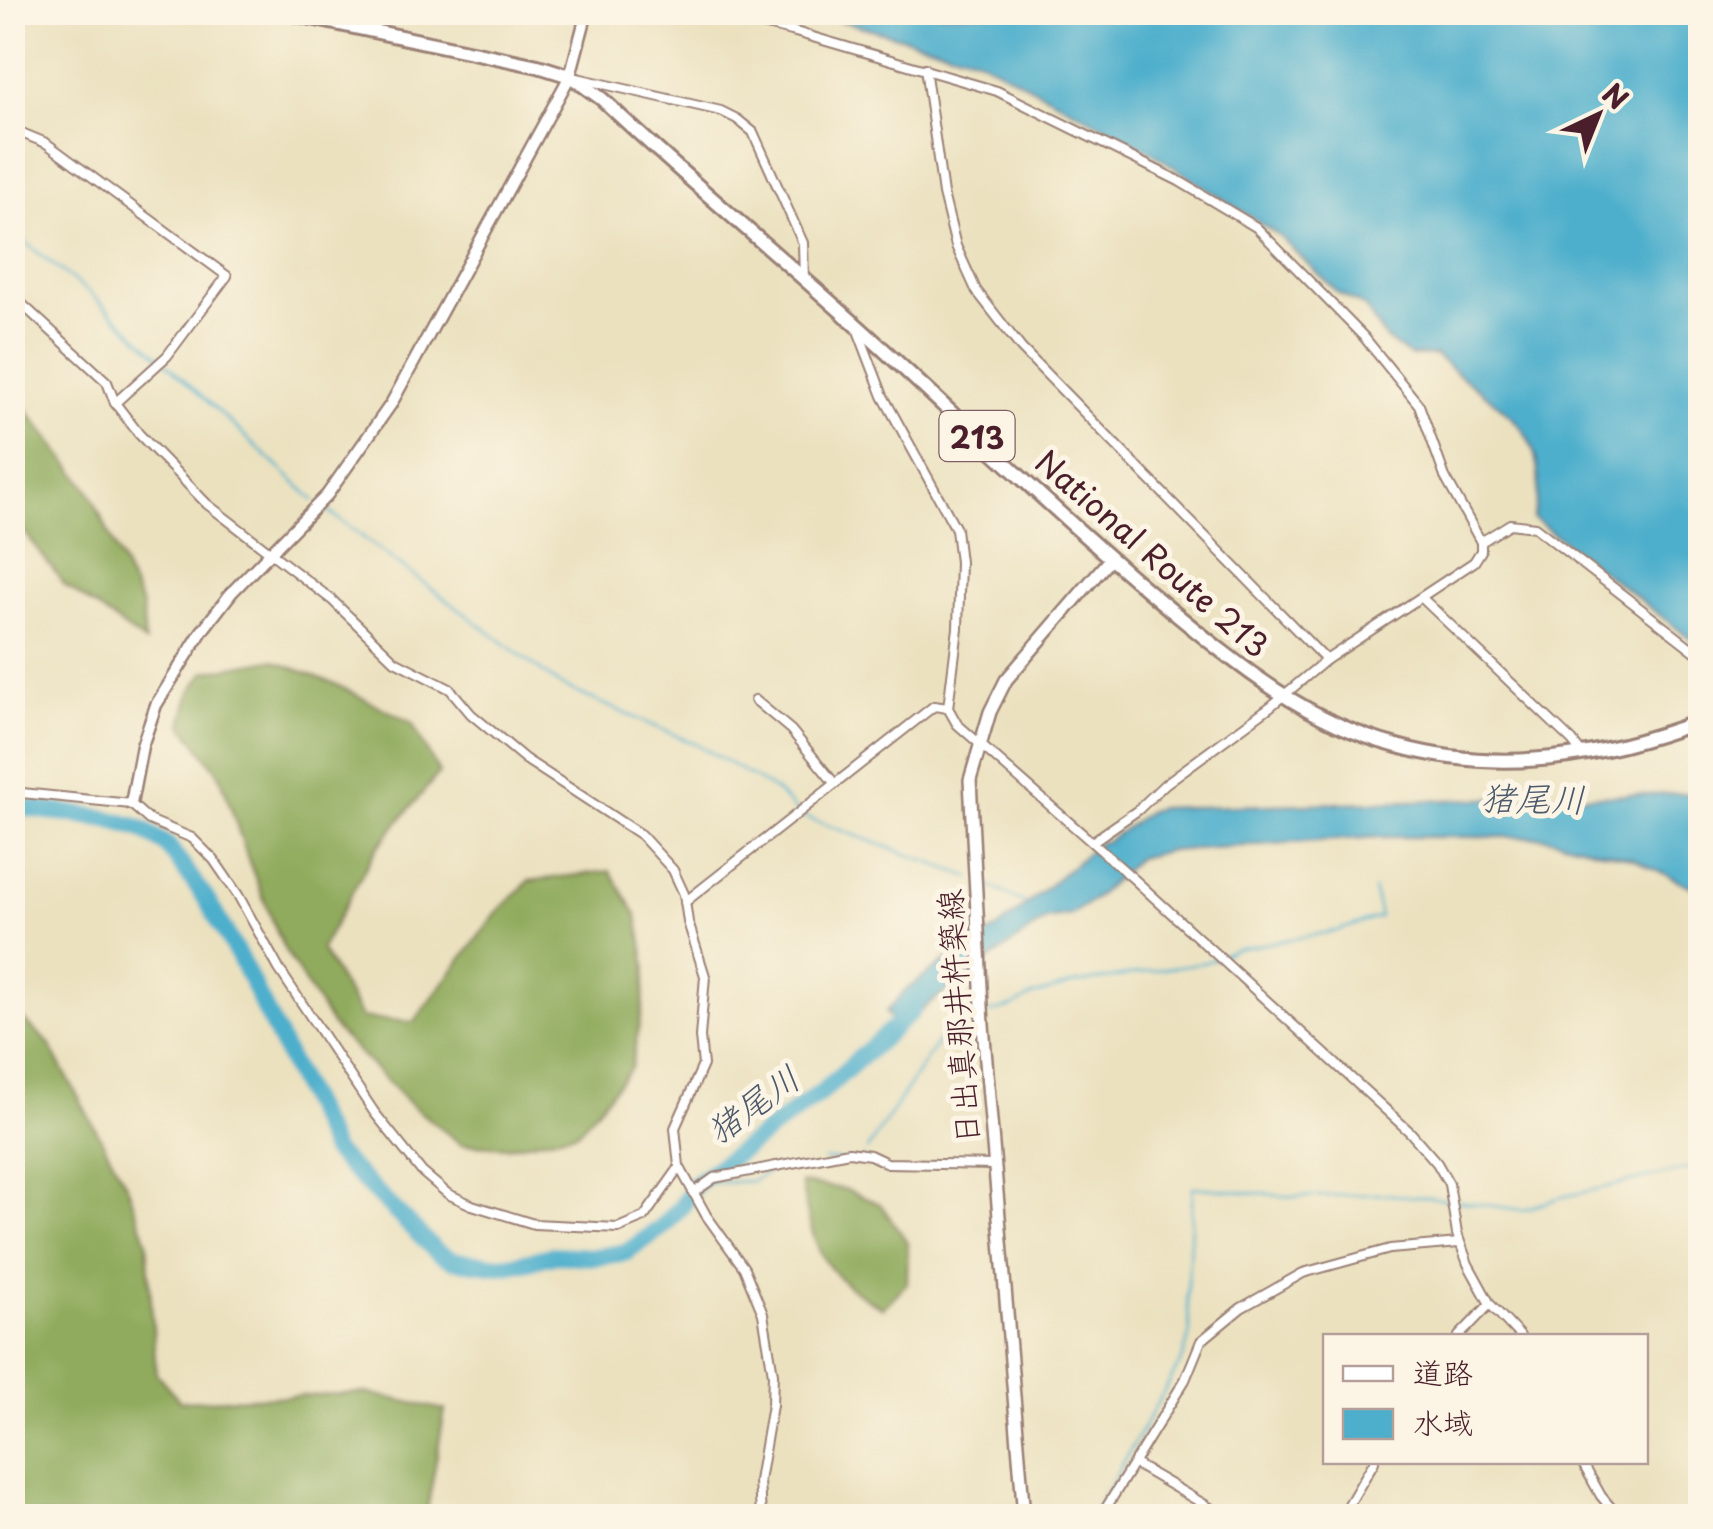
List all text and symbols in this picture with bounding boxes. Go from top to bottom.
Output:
north arrow [1548,65,1648,165]
text: N [1593,72,1639,119]
road number: 213 [940,411,1014,461]
street label: National Route 213 [1025,438,1281,668]
water label: 猪尾川 [1480,770,1586,824]
street label: 日出真那井杵築線 [924,888,990,1146]
water label: 猪尾川 [694,1051,810,1155]
legend [1323,1334,1648,1464]
text: 道路 [1413,1349,1473,1394]
text: 水域 [1413,1399,1473,1444]

